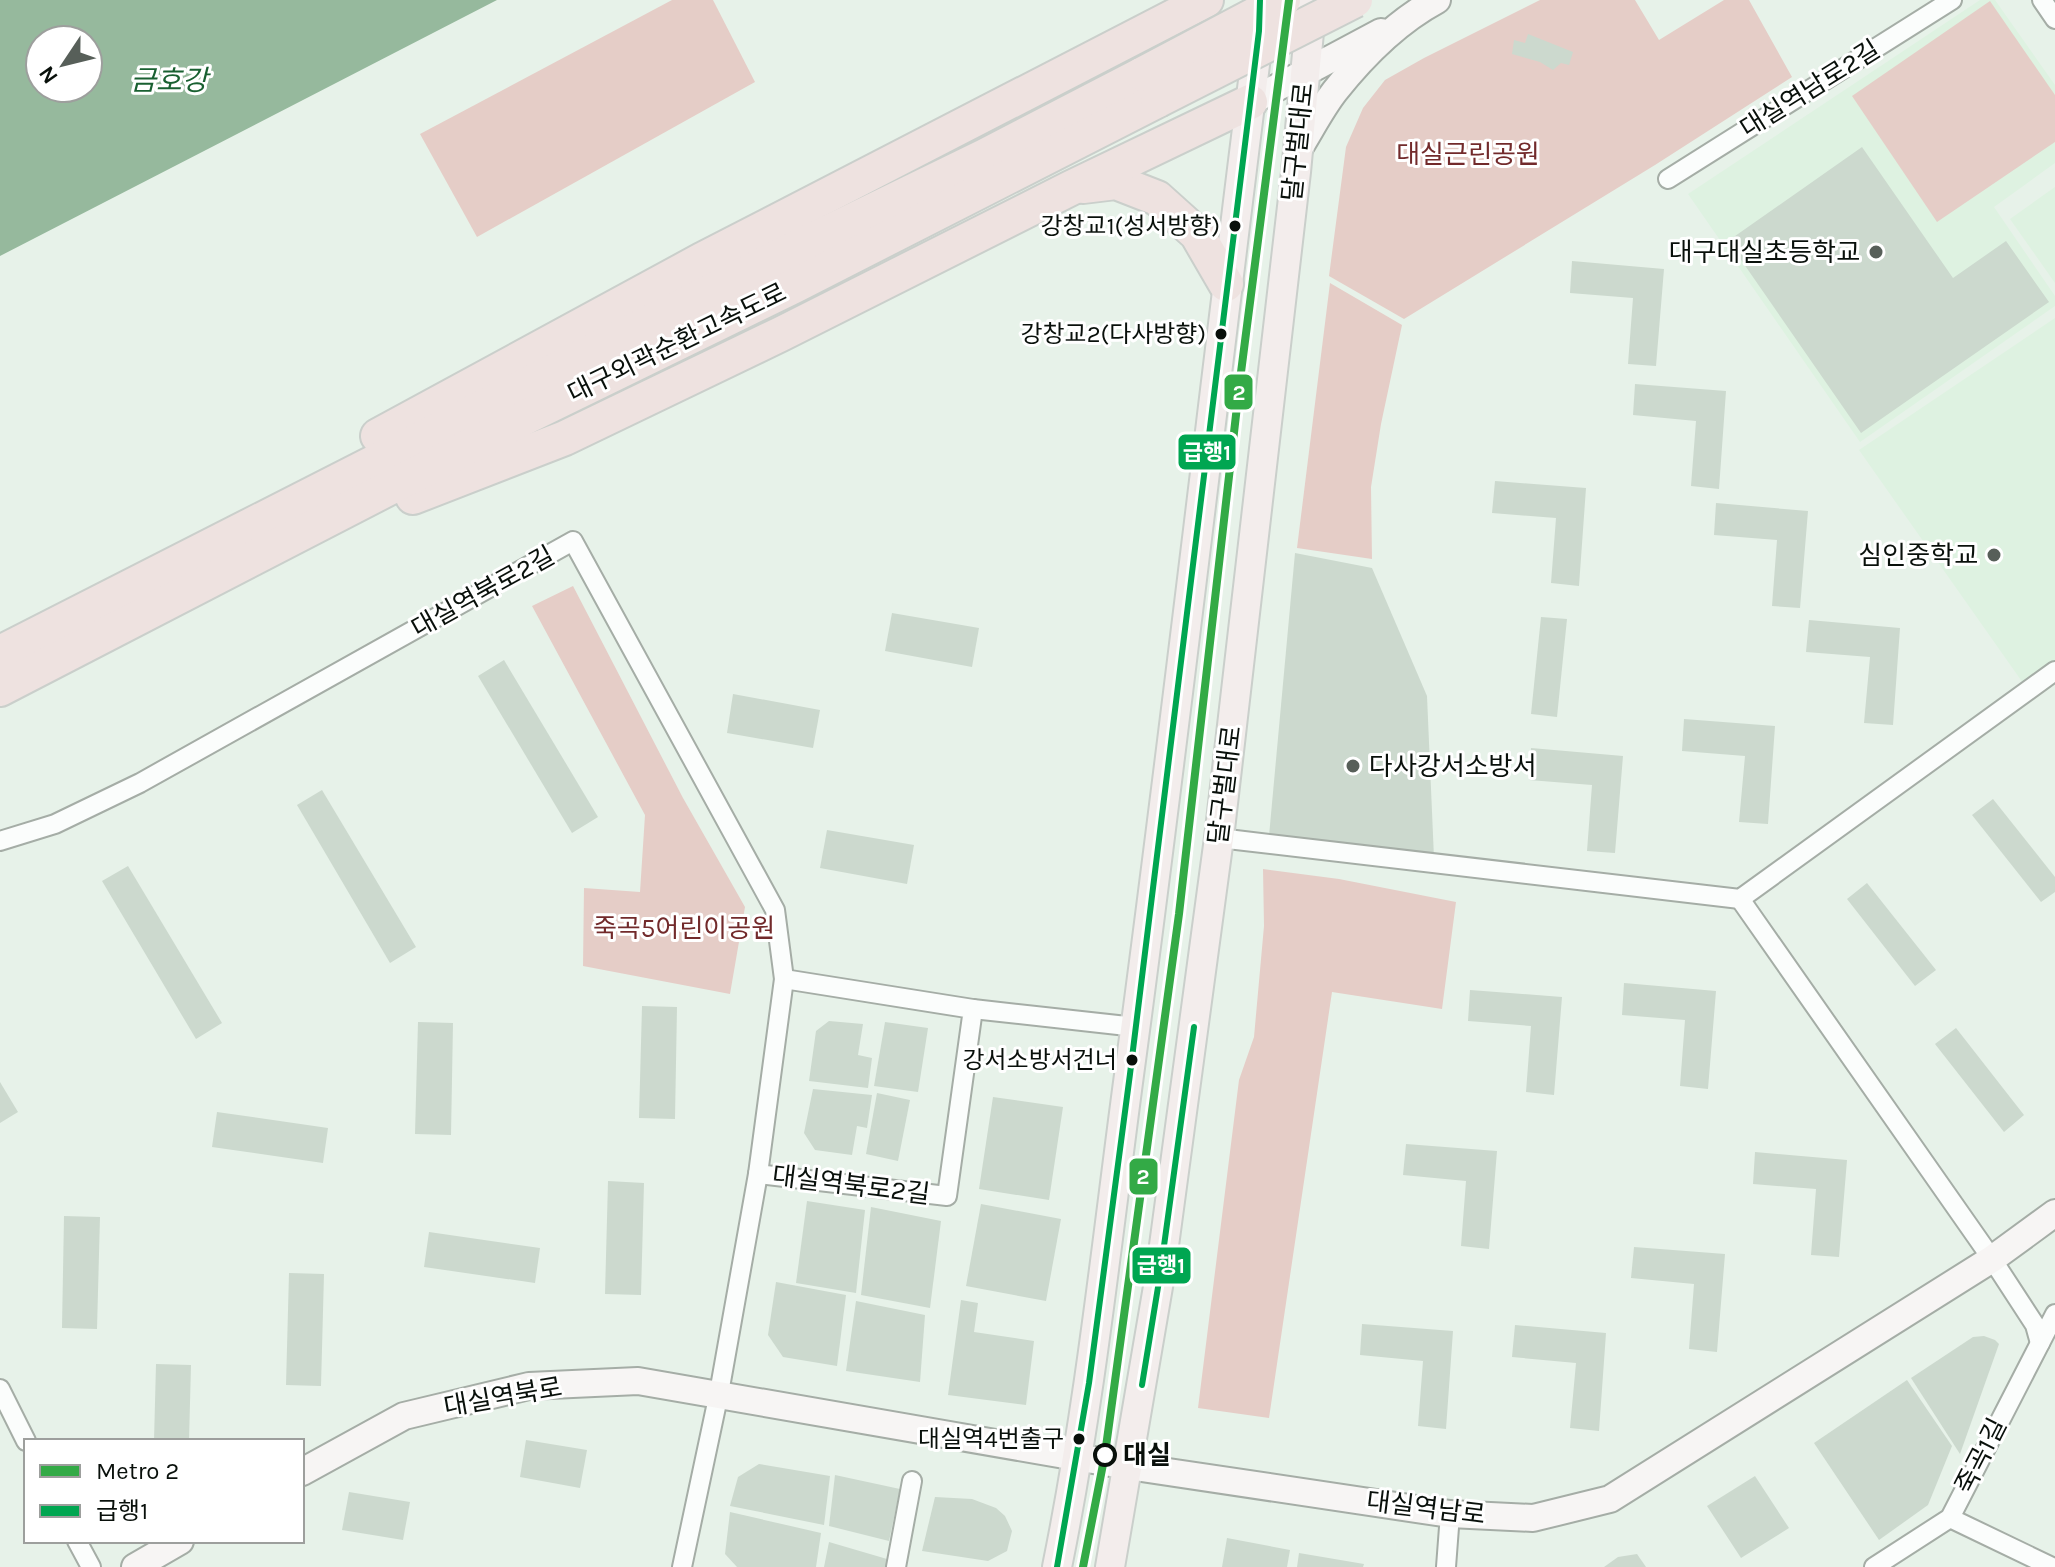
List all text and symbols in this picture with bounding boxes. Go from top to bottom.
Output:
north arrow [24,24,104,104]
street label: 대실역남로2길 [1735,34,1885,144]
text: N [33,61,64,89]
water label: 금호강 [130,64,211,97]
street label: 달구벌대로 [1276,81,1320,203]
park label: 대실근린공원 [1396,139,1540,170]
place label: 강창교1(성서방향) [1040,212,1220,240]
marker: 강창교1(성서방향) [1227,218,1243,234]
place label: 대구대실초등학교 [1669,237,1860,268]
marker: 대구대실초등학교 [1867,243,1885,261]
street label: 대구외곽순환고속도로 [563,277,791,409]
place label: 강창교2(다사방향) [1020,320,1206,348]
marker: 강창교2(다사방향) [1213,326,1229,342]
line badge: 2 [1223,373,1254,411]
text: 2 [1232,380,1246,406]
line badge: 급행1 [1177,433,1237,471]
text: 급행1 [1183,440,1231,466]
street label: 대실역북로2길 [406,540,560,644]
place label: 심인중학교 [1858,540,1978,571]
marker: 심인중학교 [1985,546,2003,564]
street label: 달구벌대로 [1202,724,1248,846]
place label: 다사강서소방서 [1369,751,1536,782]
marker: 다사강서소방서 [1344,757,1362,775]
park label: 죽곡5어린이공원 [593,913,775,944]
place label: 강서소방서건너 [962,1046,1117,1074]
marker: 강서소방서건너 [1124,1052,1140,1068]
line badge: 2 [1128,1157,1159,1196]
street label: 대실역북로2길 [770,1160,932,1210]
text: 2 [1136,1164,1150,1190]
line badge: 급행1 [1131,1246,1192,1285]
text: 급행1 [1137,1253,1185,1279]
street label: 대실역북로 [441,1371,565,1423]
street label: 죽곡1길 [1949,1413,2013,1499]
place label: 대실역4번출구 [918,1425,1064,1453]
marker: 대실역4번출구 [1071,1431,1087,1447]
legend [24,1439,304,1543]
place label: 대실 [1123,1440,1171,1471]
marker: 대실 [1094,1444,1116,1466]
text: Metro 2 [96,1457,179,1485]
street label: 대실역남로 [1365,1485,1487,1531]
text: 급행1 [96,1497,148,1525]

